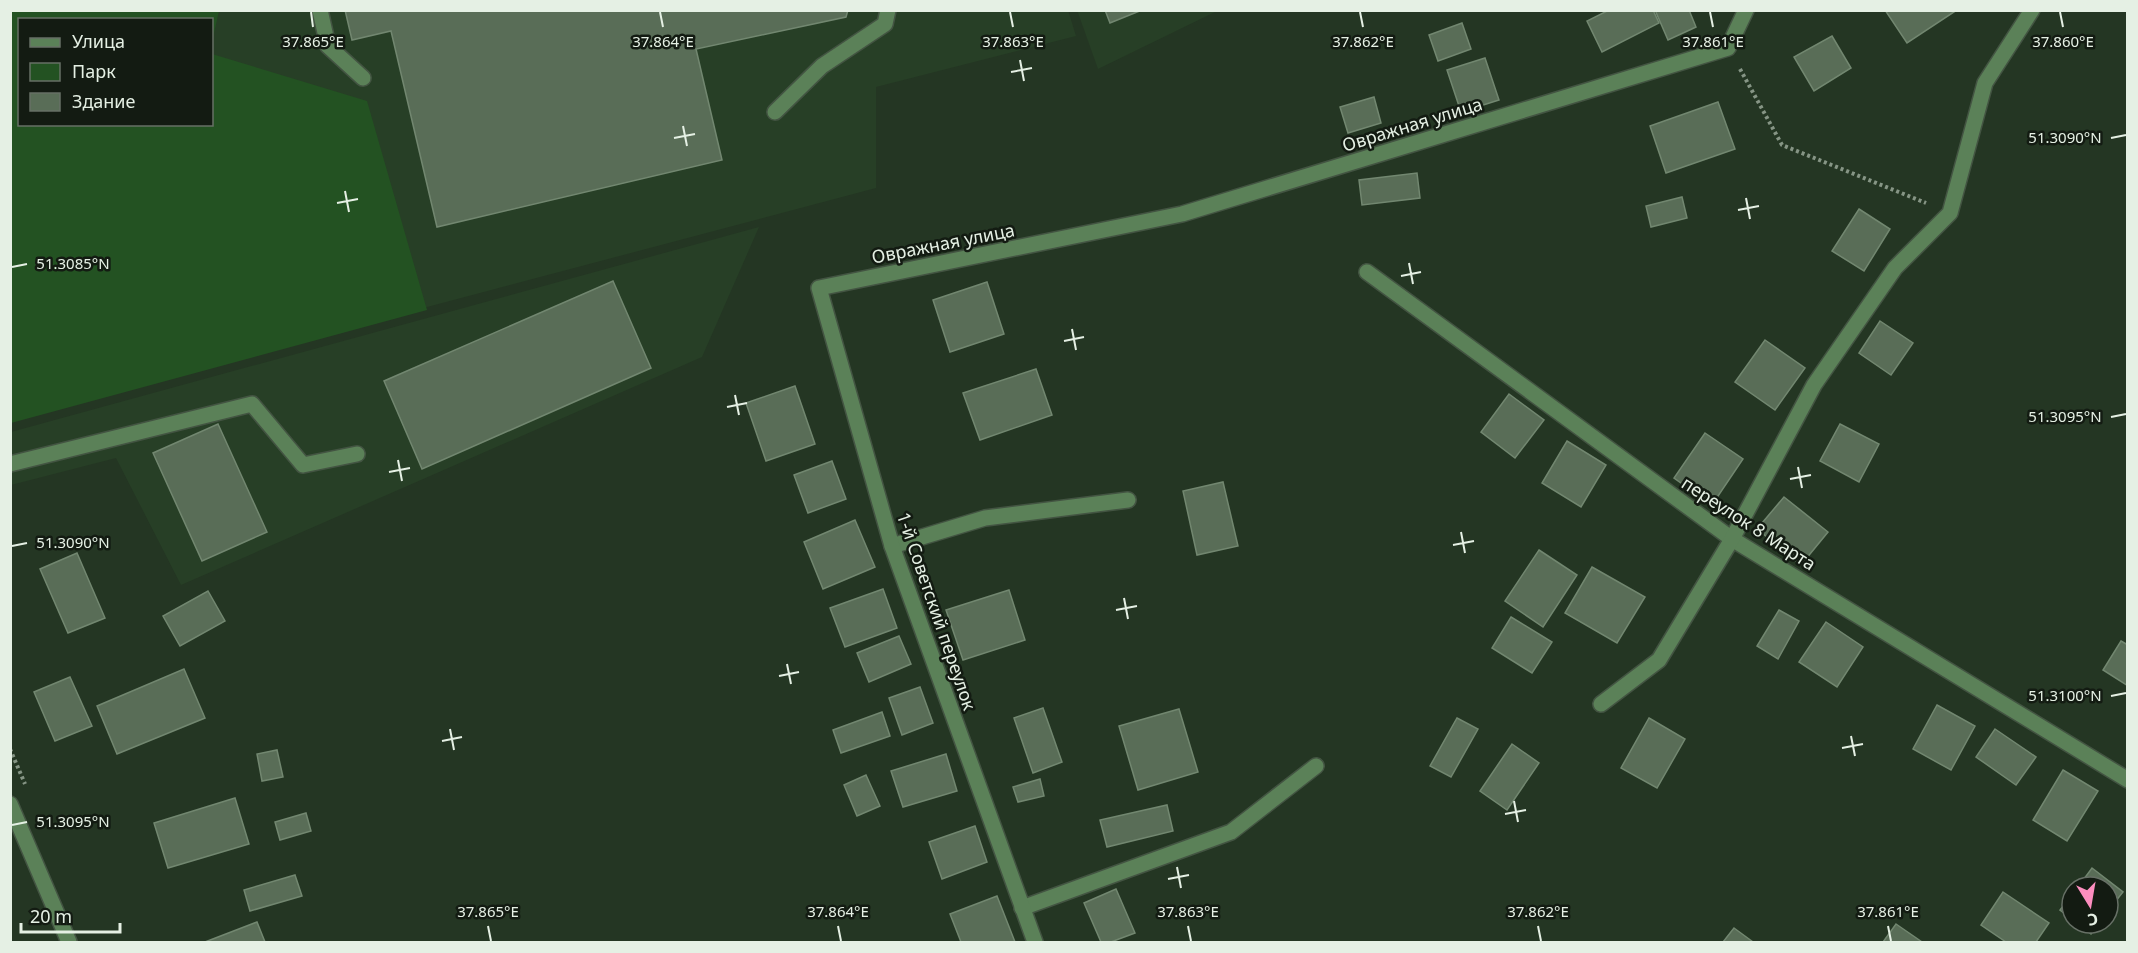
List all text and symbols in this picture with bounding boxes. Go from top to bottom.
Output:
legend [18,18,213,126]
text: Улица [72,29,125,53]
text: 37.865°E [282,31,344,51]
text: 37.864°E [632,31,694,51]
text: 37.863°E [982,31,1044,51]
text: 37.862°E [1332,31,1394,51]
text: 37.861°E [1682,31,1744,51]
text: 37.860°E [2032,31,2094,51]
text: Парк [72,59,116,83]
text: Здание [72,89,136,113]
street label: Овражная улица [1339,91,1485,157]
text: 51.3090°N [2028,127,2102,147]
street label: Овражная улица [869,217,1017,269]
text: 51.3085°N [36,253,110,273]
text: 51.3095°N [2028,406,2102,426]
street label: переулок 8 Марта [1677,471,1821,575]
street label: 1-й Советский переулок [892,509,982,714]
text: 51.3090°N [36,532,110,552]
text: 51.3100°N [2028,685,2102,705]
text: 51.3095°N [36,811,110,831]
north arrow [2060,875,2120,935]
scale bar [21,896,120,934]
text: 37.865°E [457,901,519,921]
text: 37.864°E [807,901,869,921]
text: 37.863°E [1157,901,1219,921]
text: 37.862°E [1507,901,1569,921]
text: 37.861°E [1857,901,1919,921]
text: 20 m [30,904,72,928]
text: С [2086,908,2100,932]

